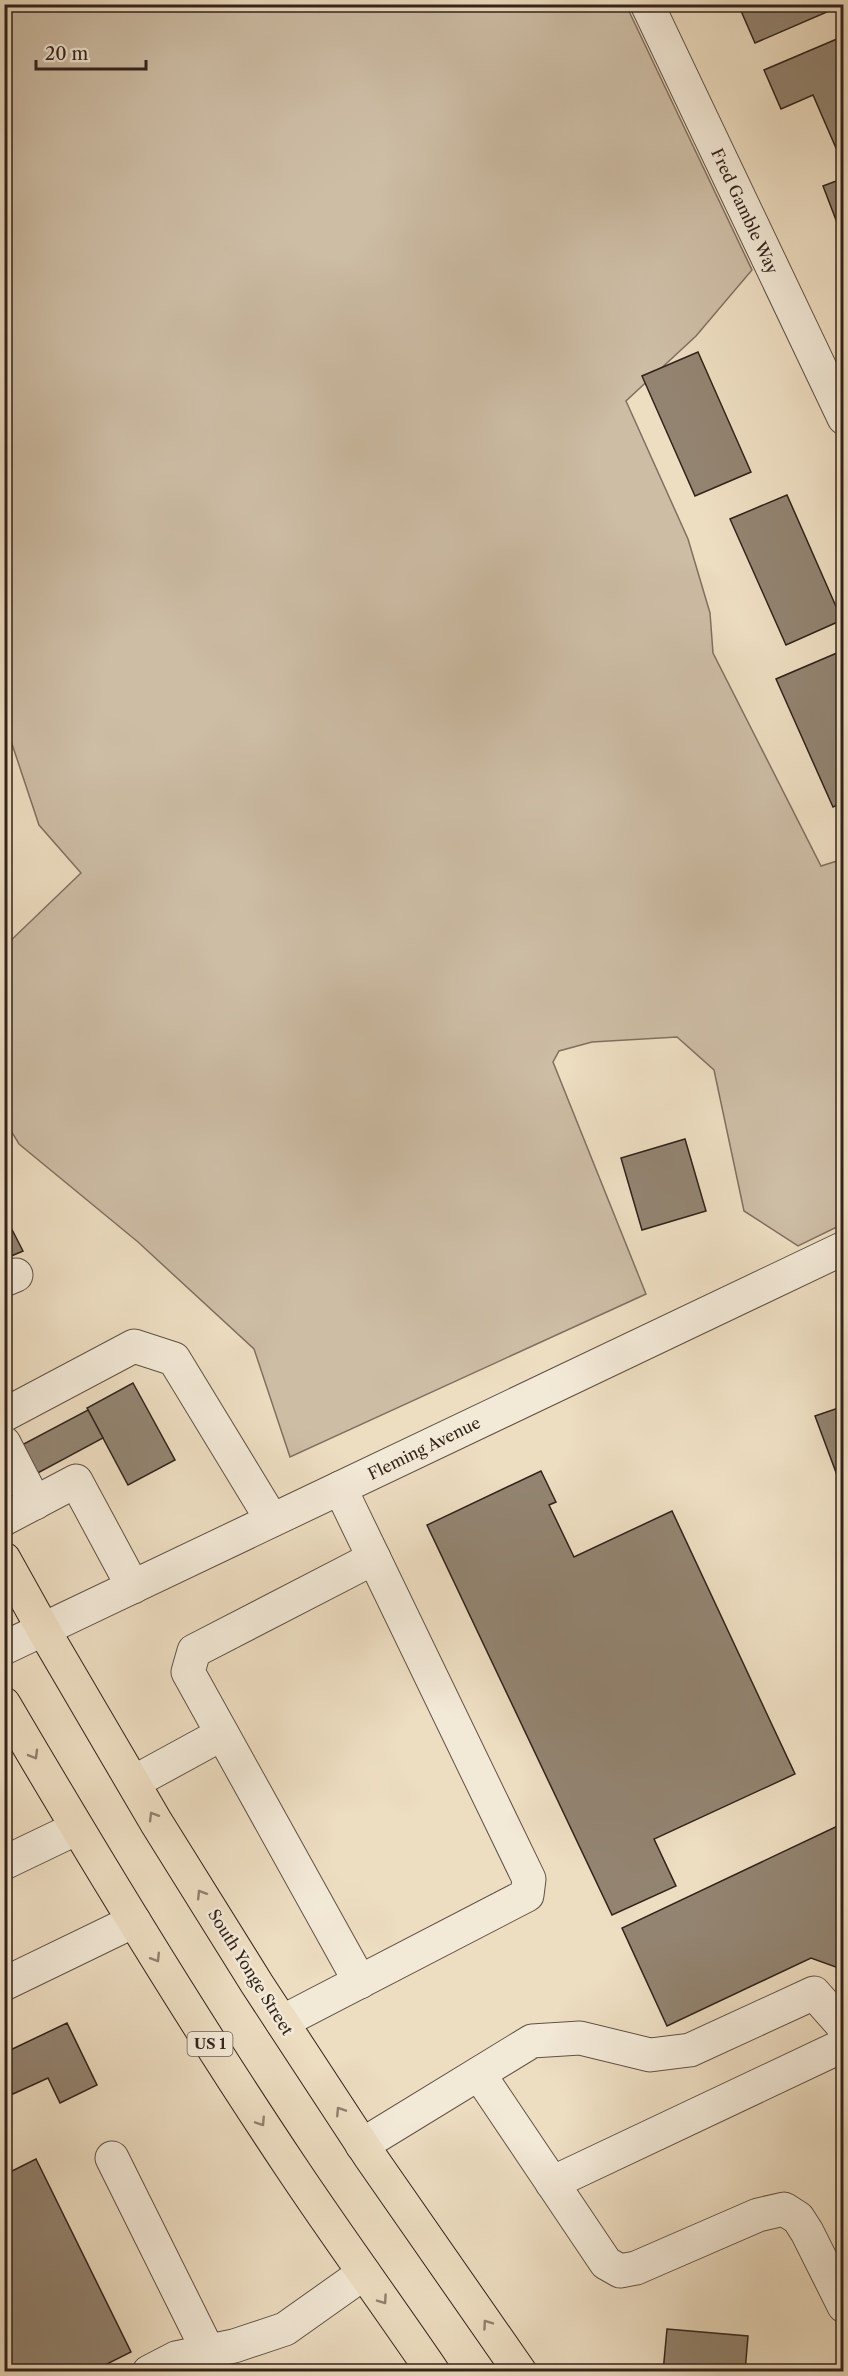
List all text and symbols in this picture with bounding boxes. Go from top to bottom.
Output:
scale bar [36,33,146,71]
text: 20 m [45,43,89,65]
street label: Fred Gamble Way [707,145,783,278]
street label: Fleming Avenue [364,1412,484,1484]
one-way arrow [27,1749,38,1759]
one-way arrow [149,1812,161,1822]
one-way arrow [197,1890,209,1900]
street label: South Yonge Street [204,1905,298,2039]
one-way arrow [149,1952,161,1962]
road number: US 1 [188,2032,232,2056]
one-way arrow [336,2107,347,2118]
one-way arrow [254,2116,266,2126]
one-way arrow [376,2294,387,2305]
one-way arrow [483,2319,494,2330]

